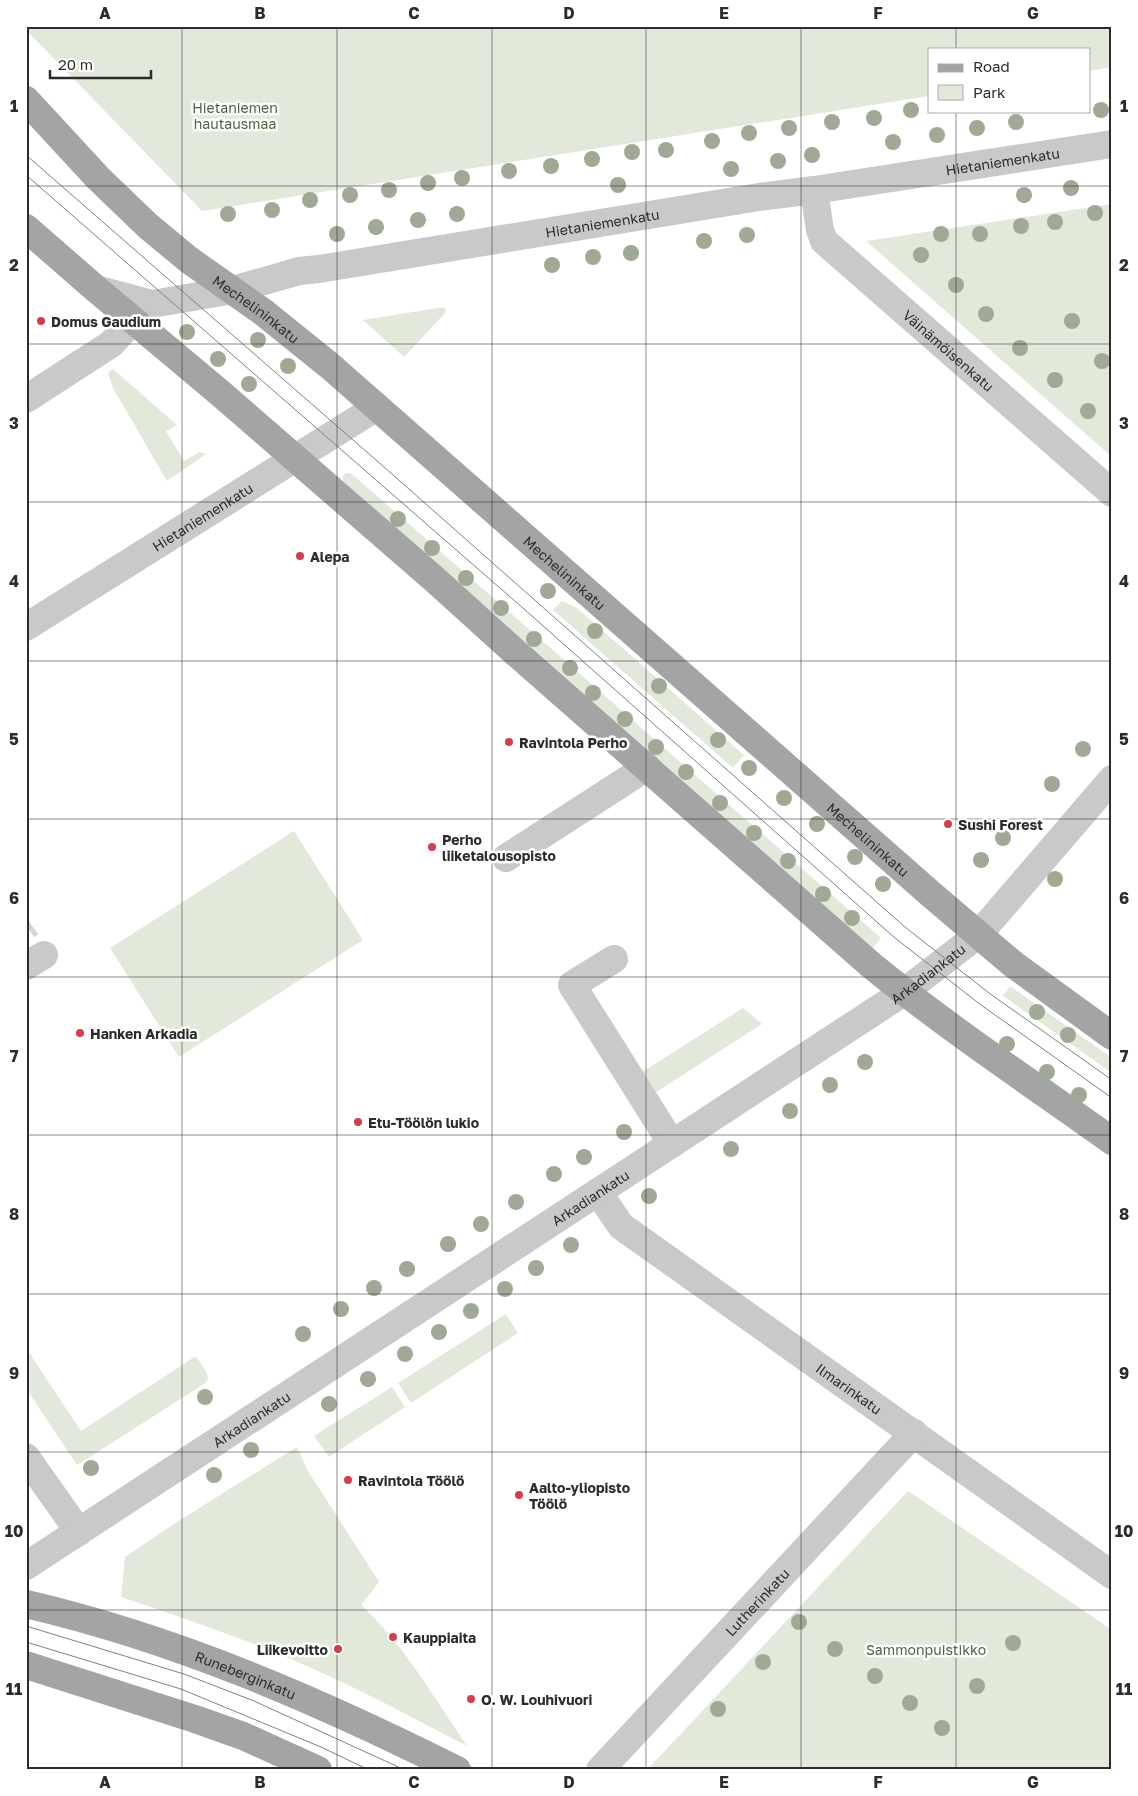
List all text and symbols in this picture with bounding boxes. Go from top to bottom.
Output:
text: A [99,3,111,23]
text: B [254,3,266,23]
text: C [408,3,420,23]
text: D [563,3,575,23]
text: E [719,3,729,23]
text: F [873,3,883,23]
text: G [1027,3,1039,23]
scale bar [50,48,151,80]
legend [928,48,1090,112]
text: 20 m [58,55,93,73]
text: Road [973,57,1010,75]
text: Park [973,83,1006,101]
text: 1 [10,96,18,116]
text: 1 [1120,96,1128,116]
park label: Hietaniemen hautausmaa [192,99,278,132]
street label: Hietaniemenkatu [944,144,1061,178]
street label: Hietaniemenkatu [544,205,661,240]
text: 2 [9,255,19,275]
text: 2 [1119,255,1129,275]
street label: Mechelininkatu [210,271,303,347]
street label: Väinämöisenkatu [900,306,998,395]
place label: Domus Gaudium [51,313,161,330]
marker: Domus Gaudium [35,315,47,327]
text: 3 [9,413,19,433]
text: 3 [1119,413,1129,433]
street label: Hietaniemenkatu [149,479,256,554]
street label: Mechelininkatu [520,532,609,613]
place label: Alepa [310,548,349,565]
marker: Alepa [294,550,306,562]
text: 4 [9,571,19,591]
text: 4 [1119,571,1129,591]
text: 5 [9,729,19,749]
text: 5 [1119,729,1129,749]
place label: Ravintola Perho [519,734,627,751]
marker: Ravintola Perho [503,736,515,748]
street label: Mechelininkatu [824,799,913,880]
place label: Sushi Forest [958,816,1043,833]
marker: Sushi Forest [942,818,954,830]
place label: Perho liiketalousopisto [442,831,556,864]
marker: Perho liiketalousopisto [426,841,438,853]
text: 6 [9,888,19,908]
text: 6 [1119,888,1129,908]
street label: Arkadiankatu [887,940,968,1007]
place label: Hanken Arkadia [90,1025,197,1042]
marker: Hanken Arkadia [74,1027,86,1039]
text: 7 [10,1046,19,1066]
text: 7 [1120,1046,1129,1066]
place label: Etu-Töölön lukio [368,1114,479,1131]
marker: Etu-Töölön lukio [352,1116,364,1128]
street label: Arkadiankatu [548,1166,632,1229]
text: 8 [9,1204,19,1224]
text: 8 [1119,1204,1129,1224]
street label: Ilmarinkatu [813,1359,885,1417]
text: 9 [9,1363,19,1383]
text: 9 [1119,1363,1129,1383]
street label: Arkadiankatu [209,1387,293,1450]
place label: Ravintola Töölö [358,1472,465,1489]
marker: Ravintola Töölö [342,1474,354,1486]
place label: Aalto-yliopisto Töölö [529,1479,630,1512]
marker: Aalto-yliopisto Töölö [513,1489,525,1501]
text: 10 [5,1521,23,1541]
text: 10 [1115,1521,1133,1541]
street label: Lutherinkatu [721,1564,792,1639]
place label: Kauppiaita [403,1629,476,1646]
marker: Kauppiaita [387,1631,399,1643]
place label: Liikevoitto [257,1641,328,1658]
park label: Sammonpuistikko [866,1641,986,1658]
marker: Liikevoitto [332,1643,344,1655]
street label: Runeberginkatu [193,1647,299,1702]
text: 11 [6,1679,22,1699]
text: 11 [1116,1679,1132,1699]
place label: O. W. Louhivuori [481,1691,592,1708]
marker: O. W. Louhivuori [465,1693,477,1705]
text: A [99,1772,111,1792]
text: B [254,1772,266,1792]
text: C [408,1772,420,1792]
text: D [563,1772,575,1792]
text: E [719,1772,729,1792]
text: F [873,1772,883,1792]
text: G [1027,1772,1039,1792]

